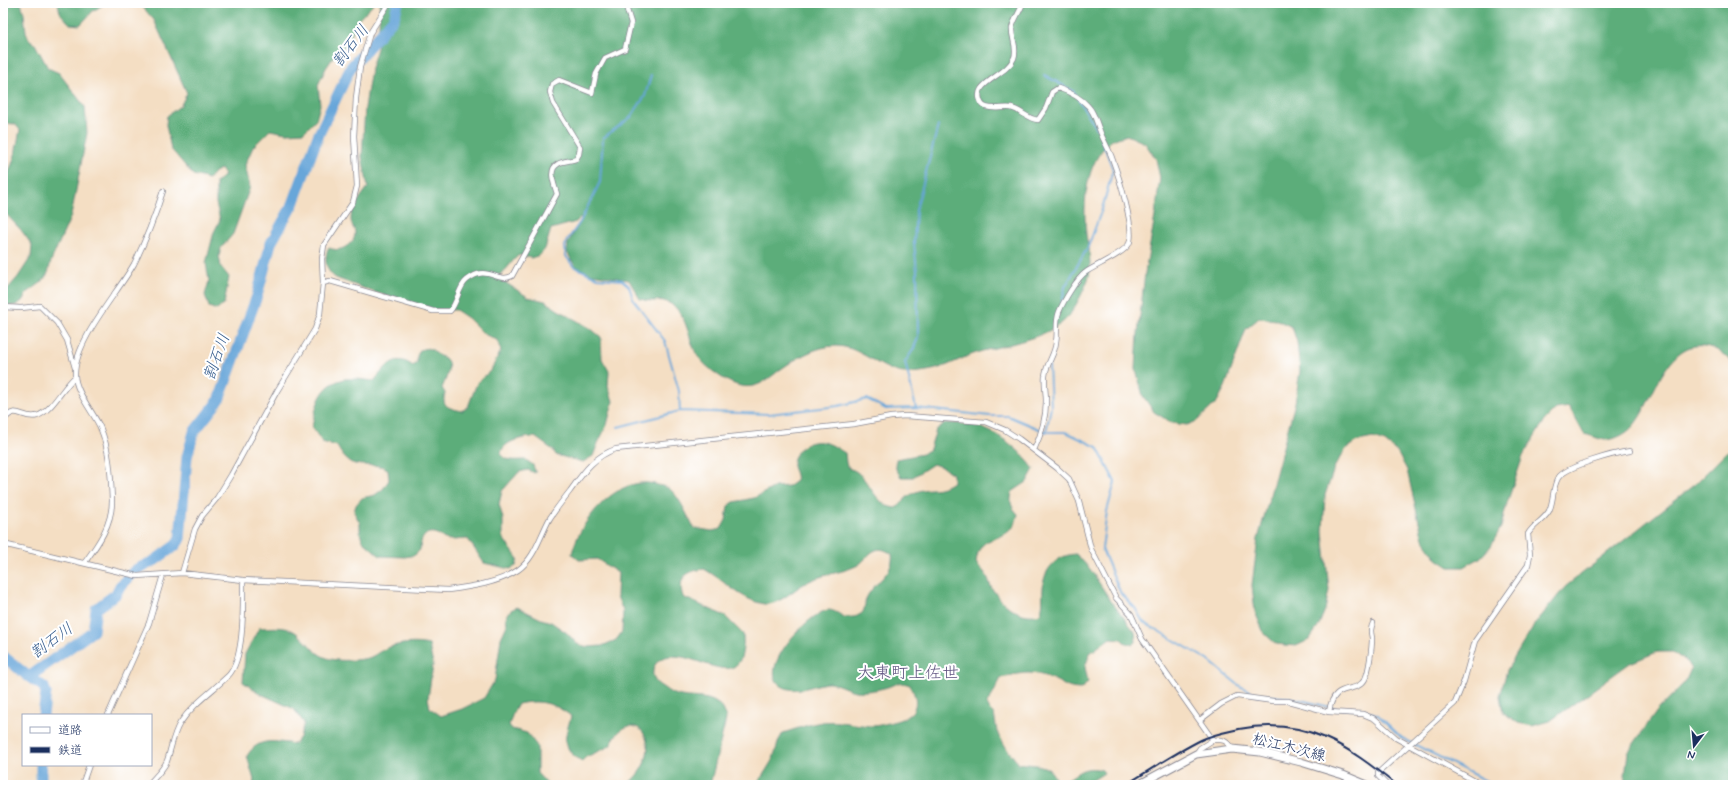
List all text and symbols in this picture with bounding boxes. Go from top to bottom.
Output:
water label: 割石川 [328,21,374,71]
water label: 割石川 [199,331,235,383]
water label: 割石川 [26,618,78,664]
district label: 大東町上佐世 [857,662,959,684]
legend [22,714,152,766]
text: 道路 [58,723,82,739]
north arrow [1674,726,1714,766]
street label: 松江木次線 [1250,729,1328,767]
text: 鉄道 [58,743,82,759]
text: N [1686,747,1697,762]

